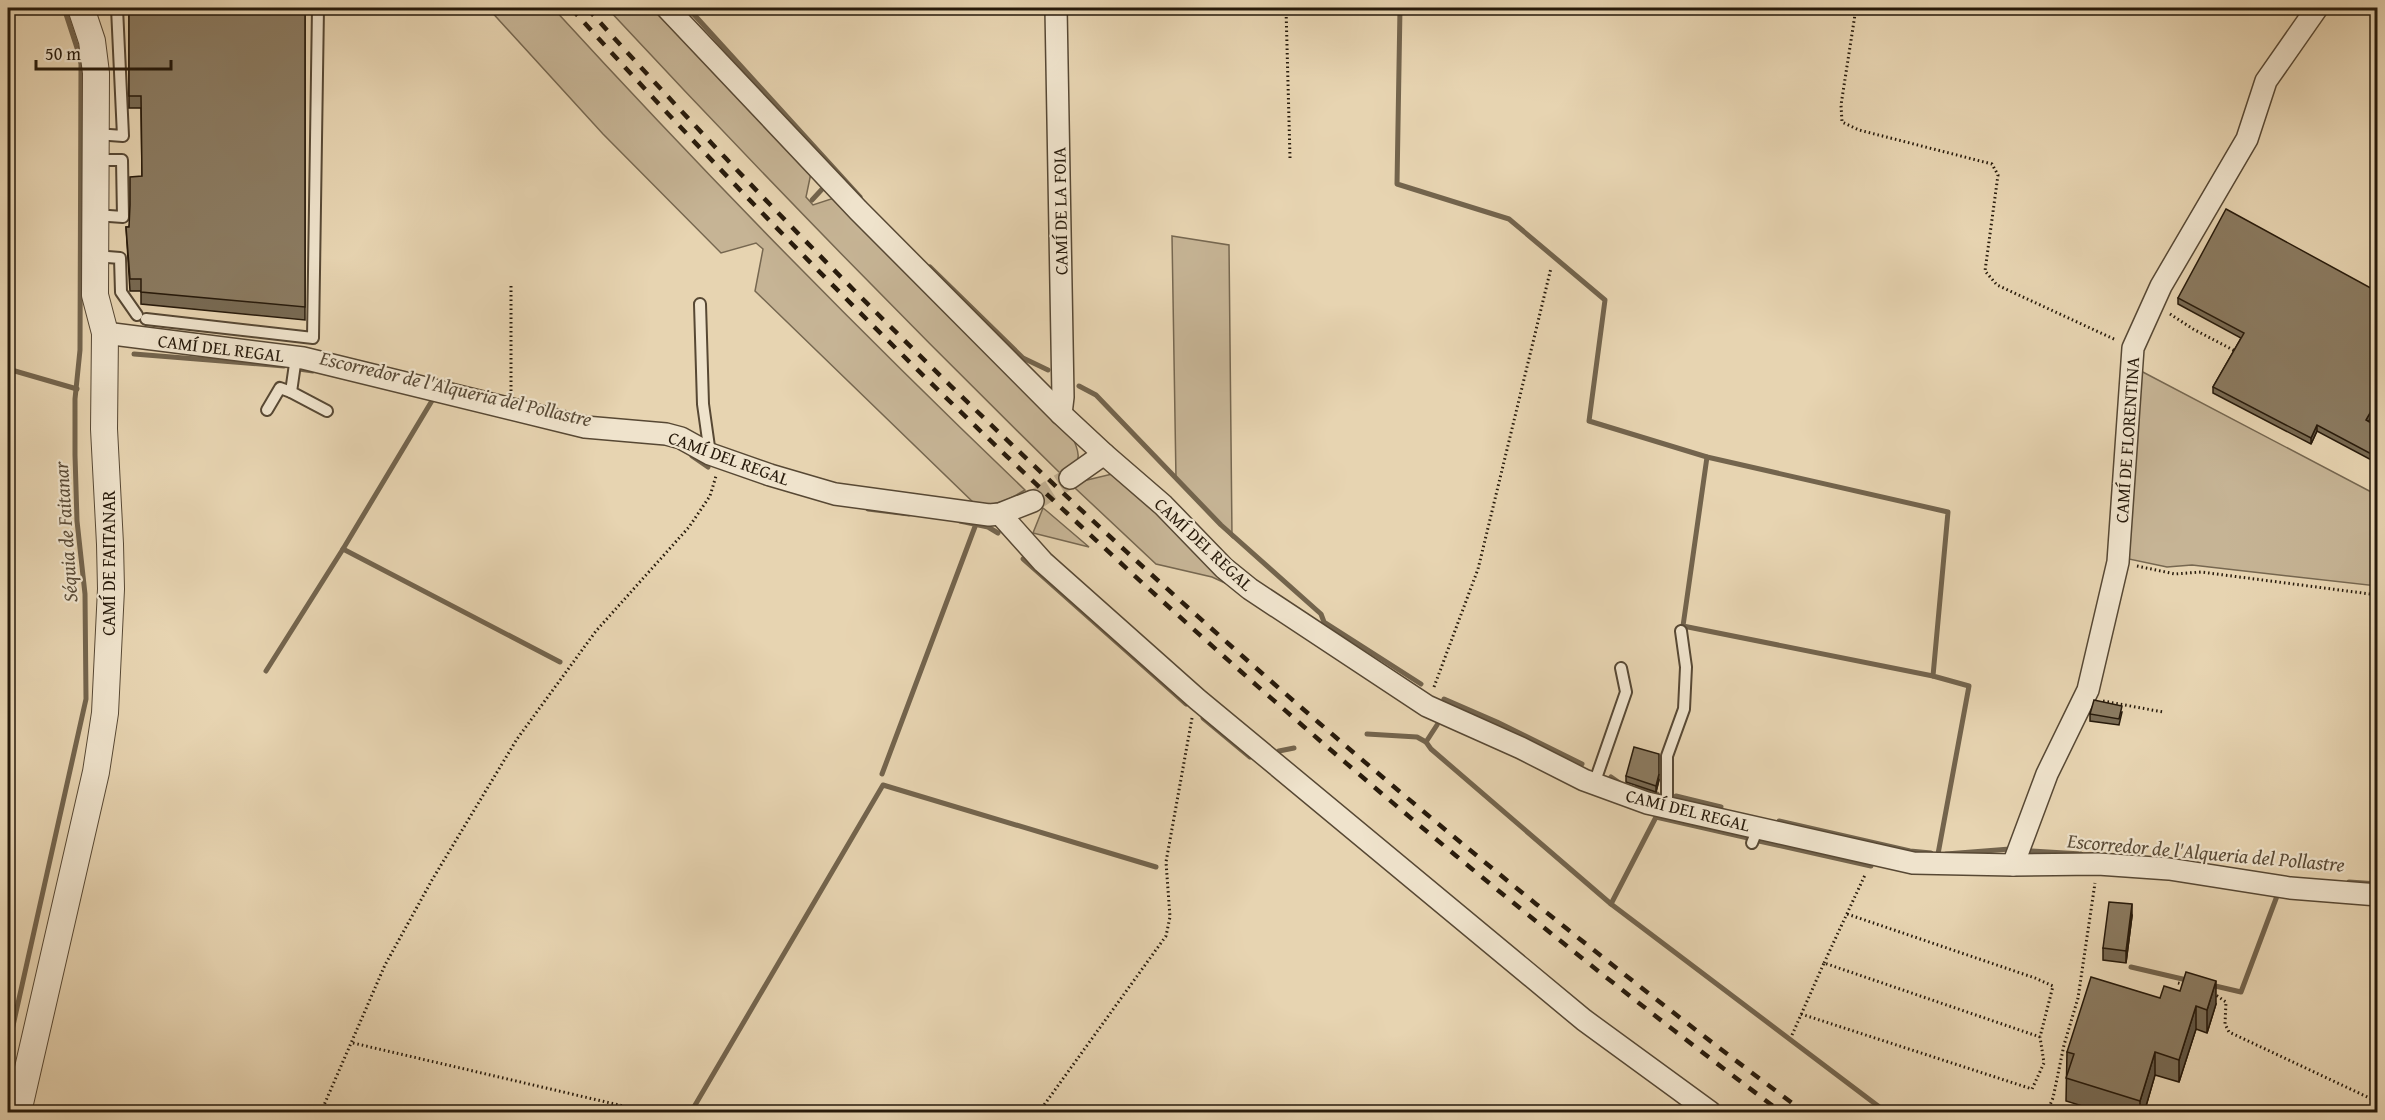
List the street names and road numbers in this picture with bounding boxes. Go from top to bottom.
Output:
street label: CAMÍ DE LA FOIA [1045,147,1075,275]
street label: CAMÍ DEL REGAL [156,327,286,369]
street label: CAMÍ DE FLORENTINA [2108,356,2146,524]
street label: CAMÍ DEL REGAL [665,424,793,492]
street label: CAMÍ DE FAITANAR [95,490,122,636]
street label: CAMÍ DEL REGAL [1148,491,1260,597]
street label: CAMÍ DEL REGAL [1623,782,1753,839]

